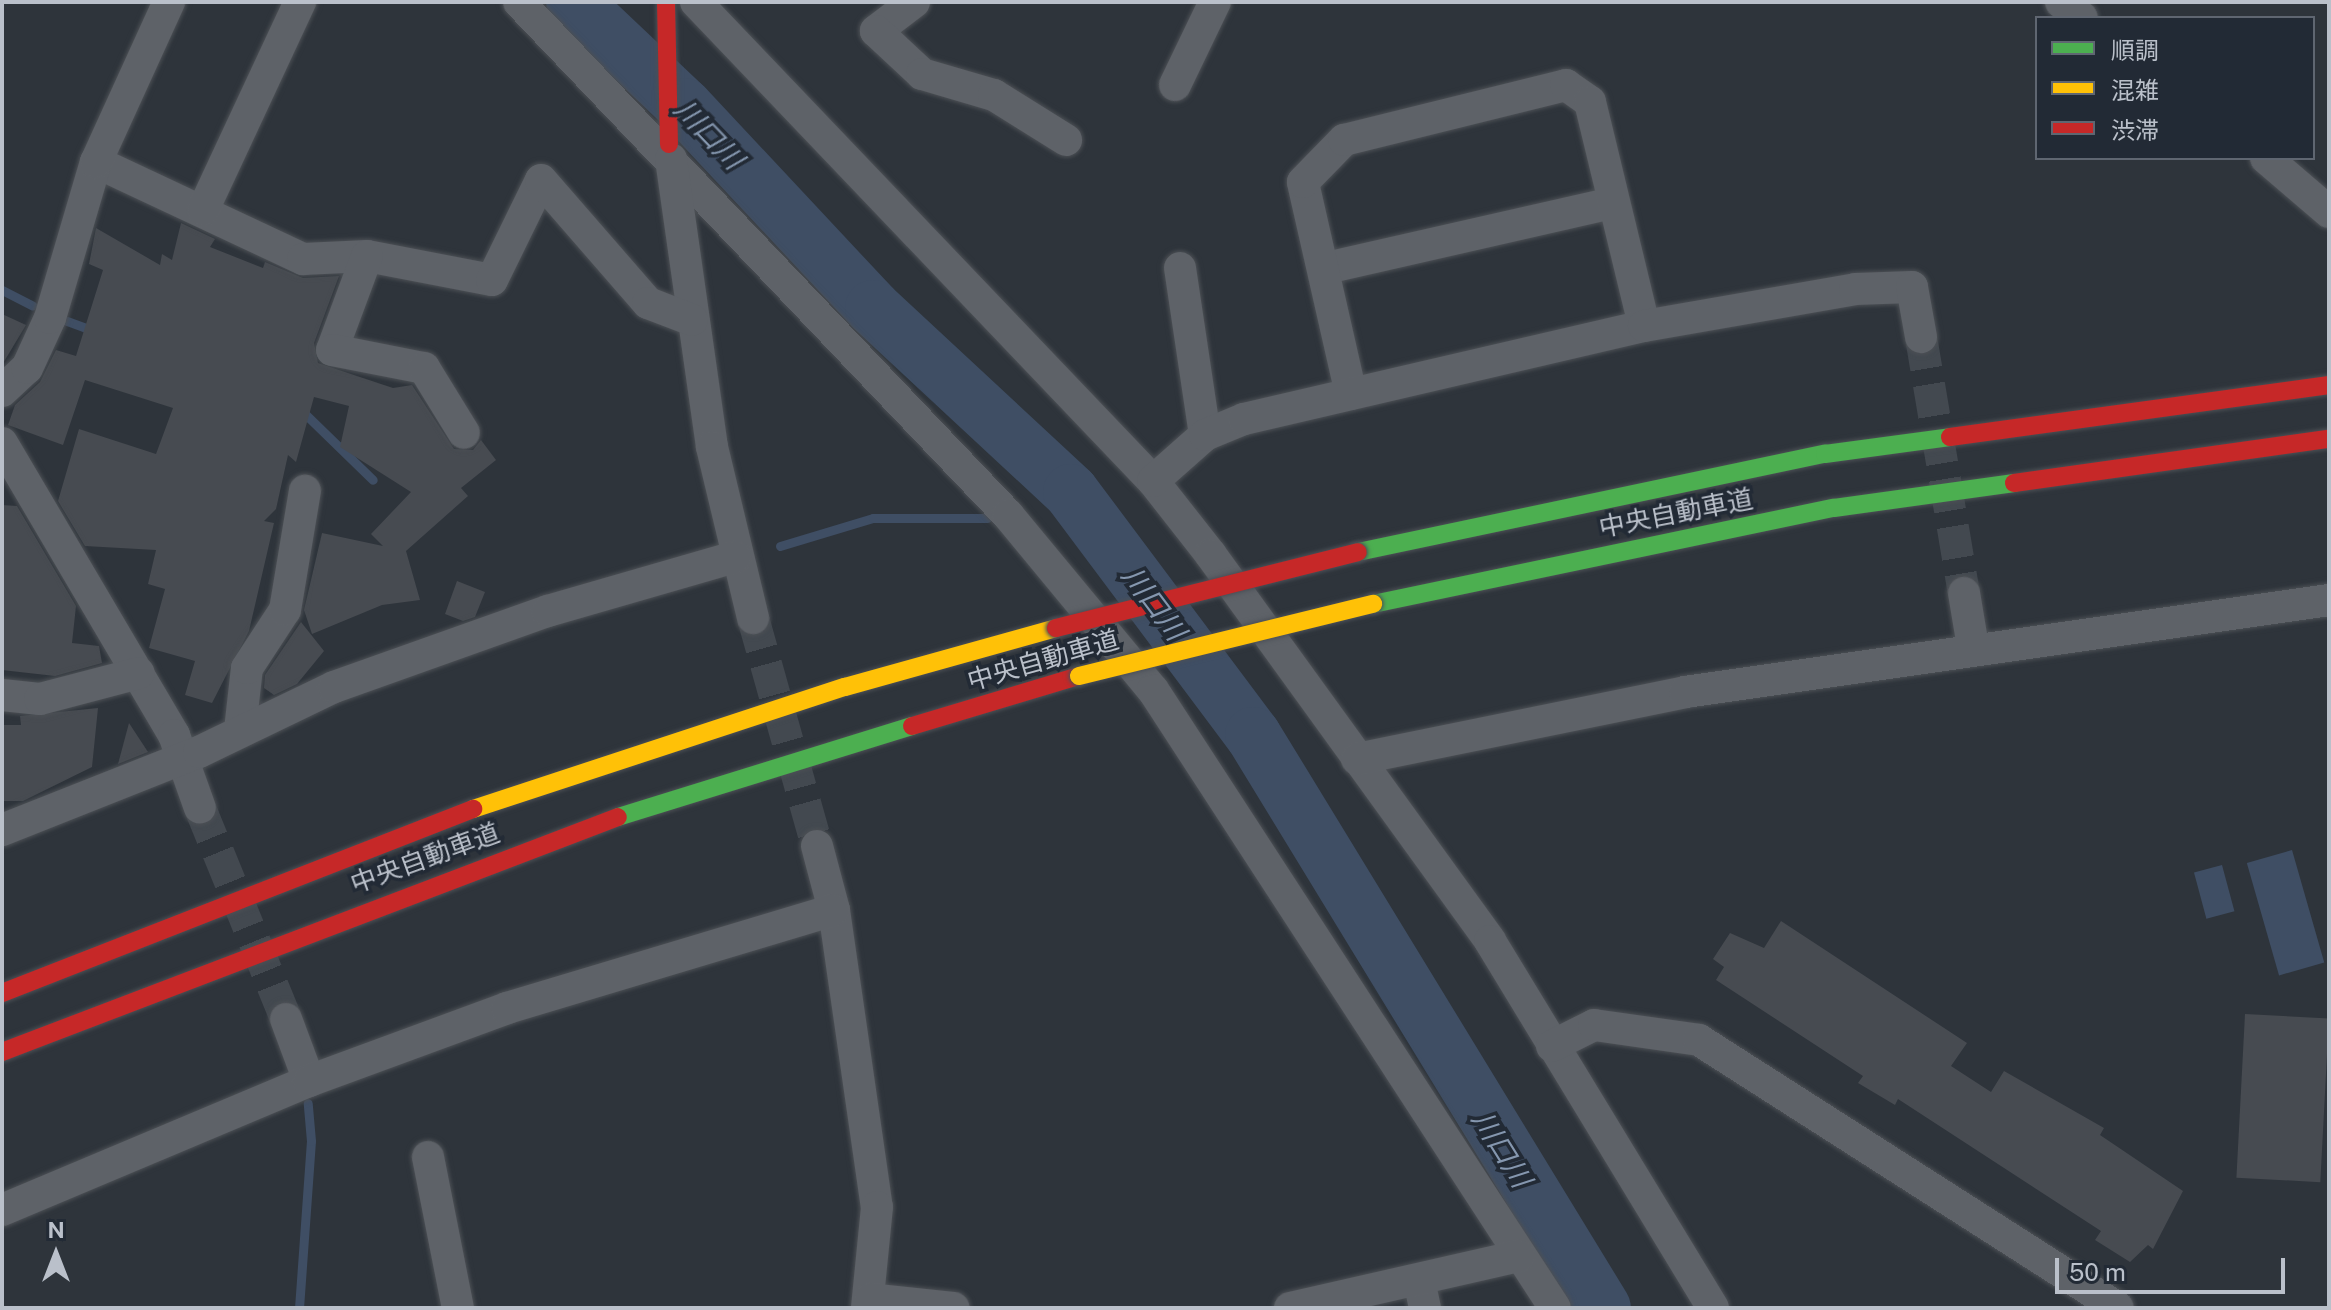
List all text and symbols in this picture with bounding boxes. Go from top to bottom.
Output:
legend [2035,16,2315,160]
text: 順調 [2111,36,2159,64]
text: 混雑 [2111,76,2159,104]
water label: 川口川 [668,92,750,176]
text: 渋滞 [2111,116,2159,144]
street label: 中央自動車道 [1596,483,1756,543]
water label: 川口川 [1115,559,1193,647]
street label: 中央自動車道 [964,624,1122,696]
street label: 中央自動車道 [346,817,504,899]
water label: 川口川 [1465,1104,1539,1194]
north arrow [16,1214,96,1294]
text: N [47,1217,65,1243]
scale bar [2059,1242,2289,1292]
text: 50 m [2069,1258,2126,1286]

